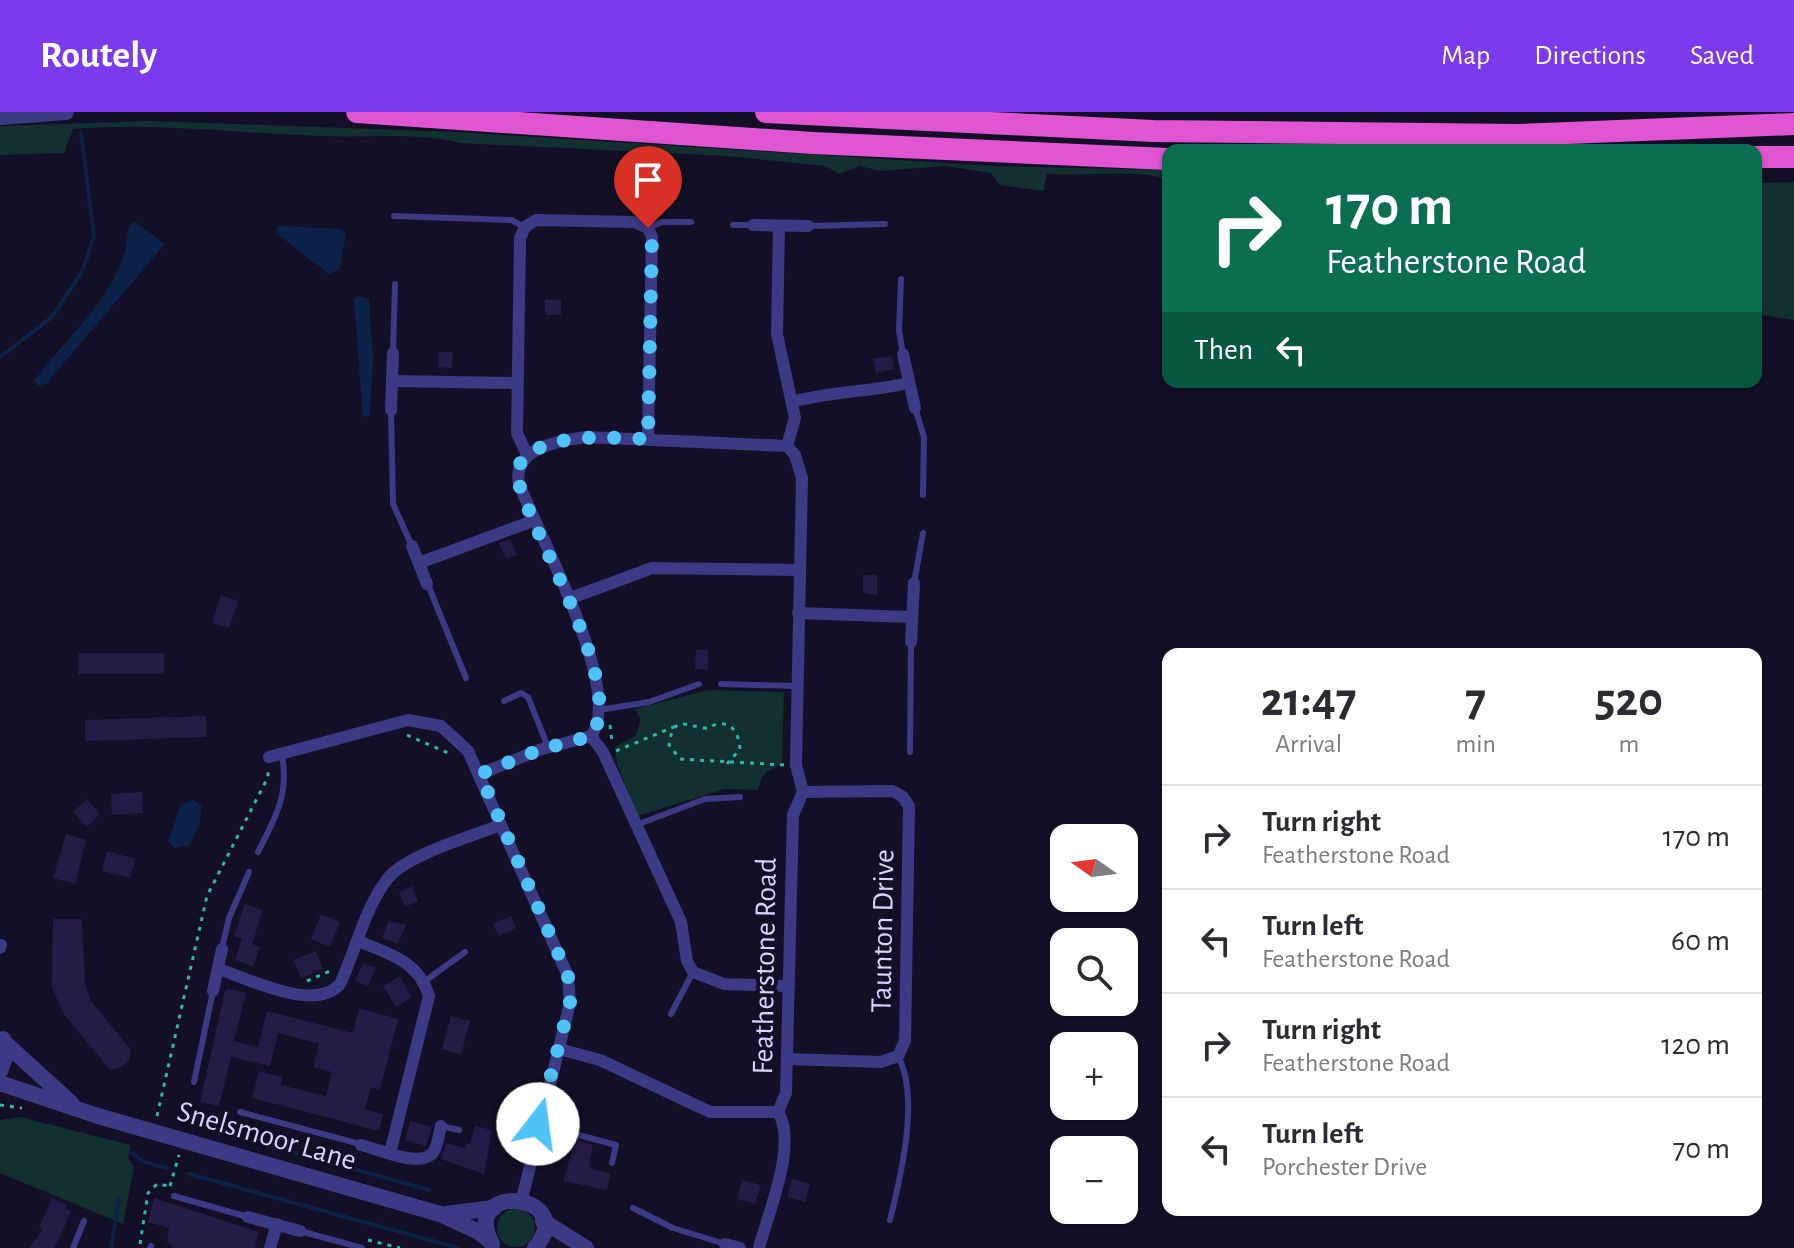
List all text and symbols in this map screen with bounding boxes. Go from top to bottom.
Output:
text: Routely [40,37,157,75]
text: Map [1441,42,1490,70]
text: Directions [1534,42,1646,70]
text: Saved [1690,42,1754,70]
pin [614,146,682,228]
icon: arrive [626,158,670,202]
icon: right [1194,176,1298,280]
text: 170 m [1326,179,1453,235]
text: Featherstone Road [1326,244,1586,280]
icon: left [1269,328,1313,372]
text: Then [1194,335,1253,365]
text: 21:47 [1261,677,1357,725]
text: 7 [1465,677,1486,725]
text: 520 [1595,677,1663,725]
text: Arrival [1275,731,1342,757]
text: min [1455,731,1496,757]
text: m [1619,731,1639,757]
text: Turn right [1262,807,1381,837]
icon: right [1194,815,1238,859]
text: 170 m [1662,822,1730,852]
north arrow [1050,824,1138,912]
map controls [1050,824,1138,1224]
text: Featherstone Road [1262,842,1450,868]
street label: Taunton Drive [867,849,899,1013]
street label: Featherstone Road [748,857,782,1075]
text: Turn left [1262,911,1363,941]
icon: left [1194,919,1238,963]
text: 60 m [1671,926,1730,956]
button: search [1050,928,1138,1016]
text: Featherstone Road [1262,946,1450,972]
text: Turn right [1262,1015,1381,1045]
icon: right [1194,1023,1238,1067]
text: 120 m [1661,1030,1730,1060]
button: + [1050,1032,1138,1120]
text: Featherstone Road [1262,1050,1450,1076]
position arrow [496,1082,580,1166]
street label: Snelsmoor Lane [174,1096,360,1176]
text: Turn left [1262,1119,1363,1149]
icon: left [1194,1127,1238,1171]
text: 70 m [1673,1134,1730,1164]
button: − [1050,1136,1138,1224]
text: Porchester Drive [1262,1154,1427,1180]

